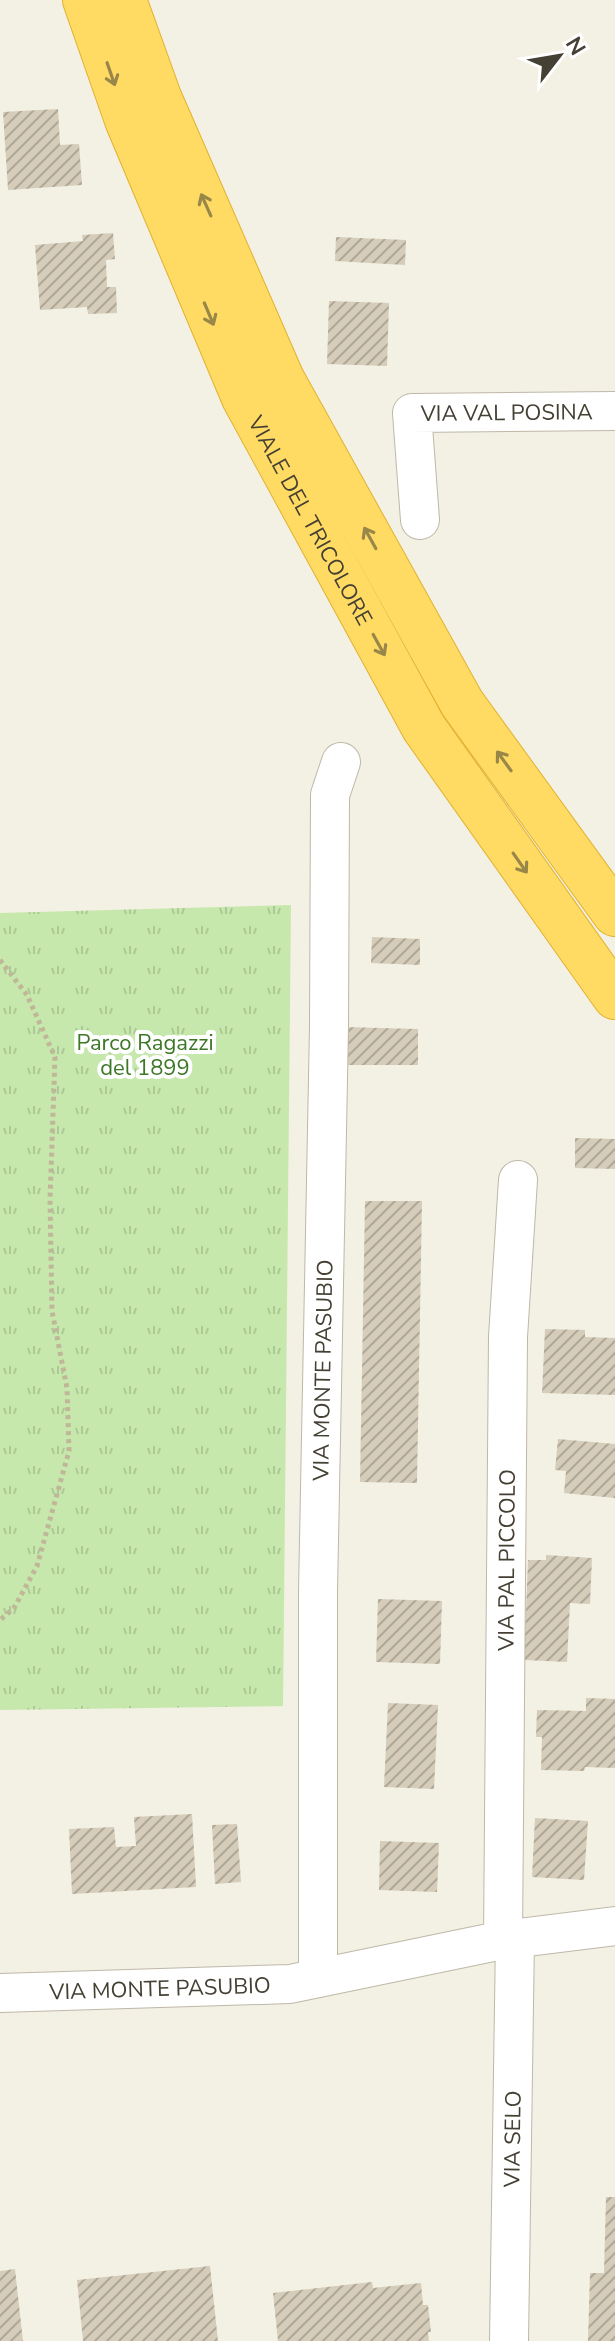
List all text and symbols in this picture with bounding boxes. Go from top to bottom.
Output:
north arrow [519,16,599,96]
text: N [558,31,592,61]
one-way arrow [105,61,119,85]
one-way arrow [197,193,212,217]
one-way arrow [203,302,217,326]
street label: VIA VAL POSINA [419,397,593,429]
street label: VIALE DEL TRICOLORE [240,410,379,631]
one-way arrow [362,527,378,550]
one-way arrow [371,633,387,656]
one-way arrow [495,750,512,772]
one-way arrow [511,852,528,873]
park label: Parco Ragazzi del 1899 [76,1028,214,1083]
street label: VIA MONTE PASUBIO [306,1259,340,1482]
street label: VIA PAL PICCOLO [491,1469,523,1652]
street label: VIA MONTE PASUBIO [48,1971,271,2007]
street label: VIA SELO [497,2090,529,2189]

